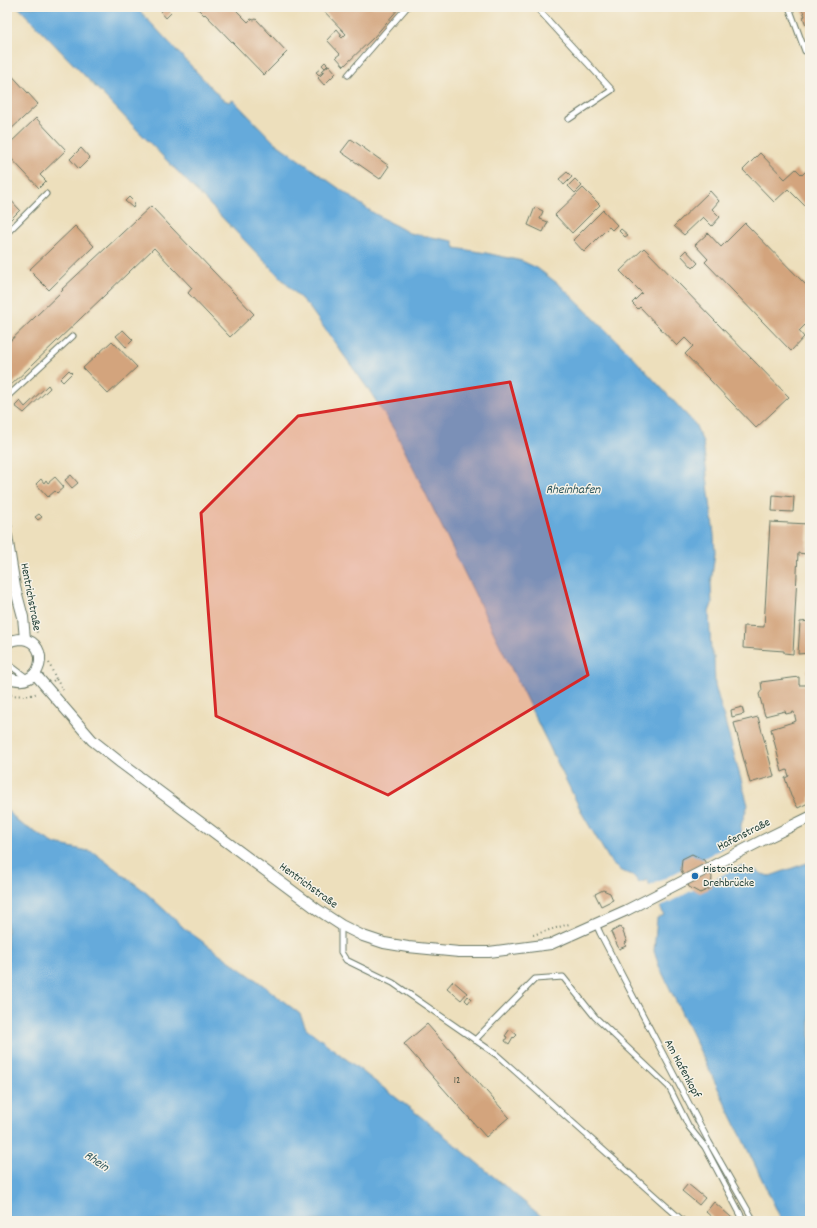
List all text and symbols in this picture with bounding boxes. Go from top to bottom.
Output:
water label: Rheinhafen [546,481,601,500]
street label: Hentrichstraße [15,562,45,632]
street label: Hafenstraße [715,814,773,856]
street label: Hentrichstraße [275,859,341,913]
place label: Historische Drehbrücke [703,861,754,892]
marker: Historische Drehbrücke [690,871,700,881]
street label: Am Hafenkopf [659,1037,705,1102]
house number: 12 [454,1074,460,1088]
water label: Rhein [80,1147,113,1178]

